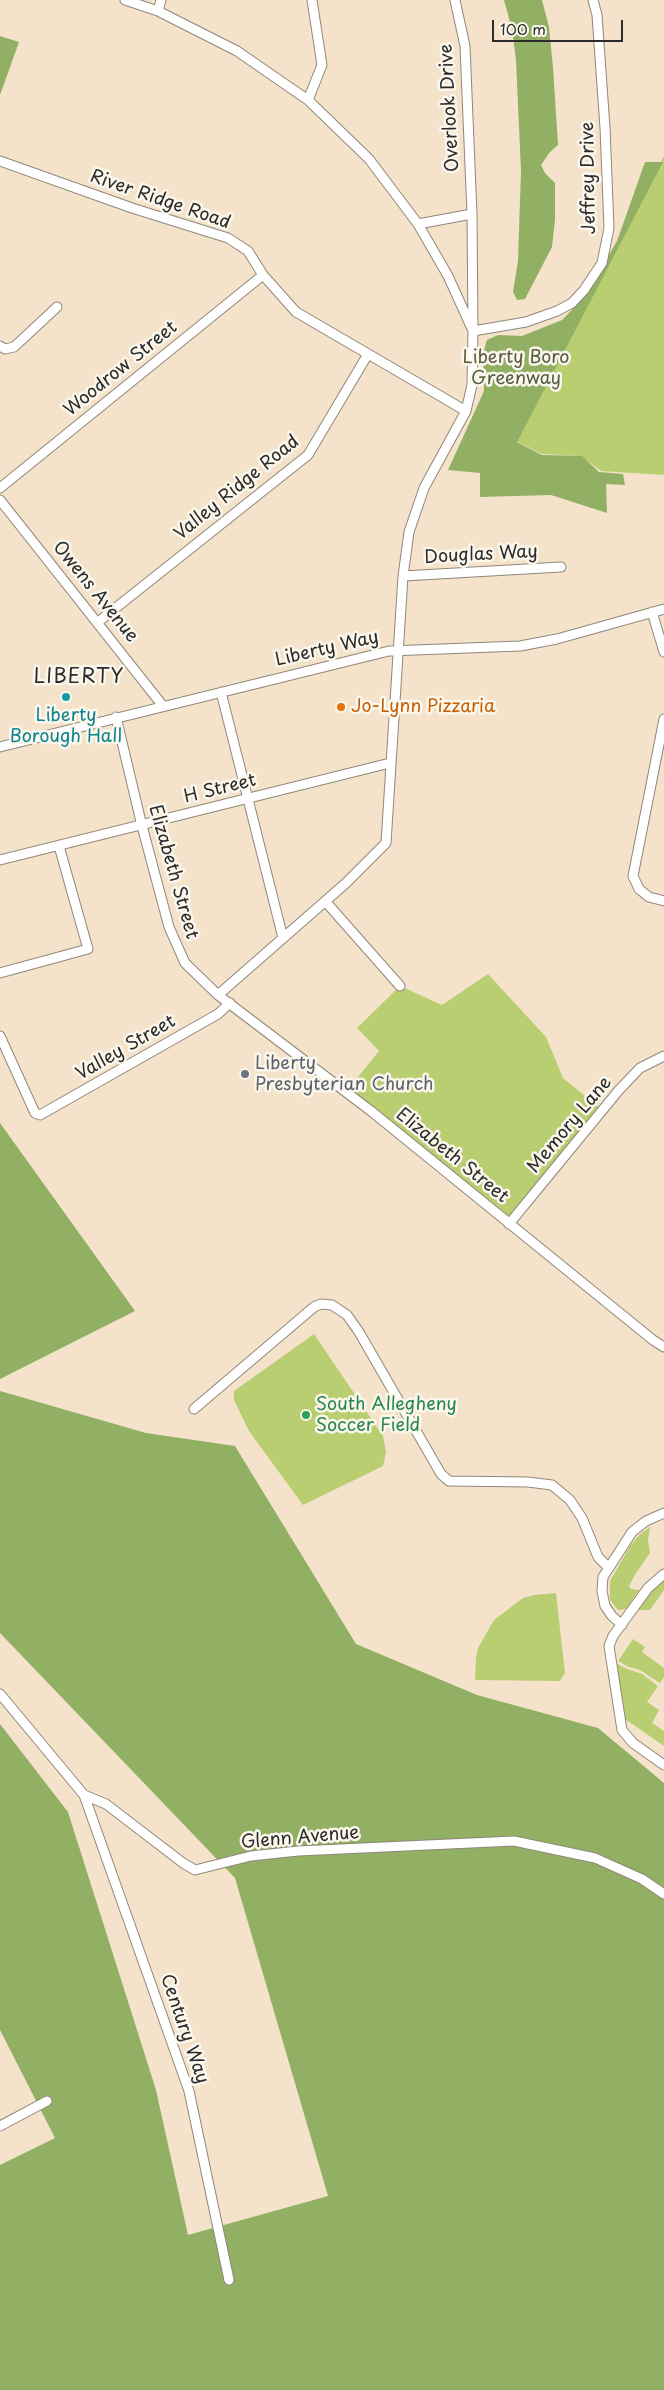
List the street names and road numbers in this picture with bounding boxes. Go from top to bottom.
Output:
street label: Overlook Drive [436,43,464,173]
street label: Jeffrey Drive [577,121,601,235]
street label: River Ridge Road [87,166,233,234]
street label: Woodrow Street [60,317,182,421]
street label: Valley Ridge Road [170,431,304,545]
street label: Owens Avenue [48,537,142,647]
street label: Douglas Way [424,541,538,569]
street label: Liberty Way [273,627,381,671]
street label: H Street [182,770,258,808]
street label: Elizabeth Street [144,802,202,942]
street label: Valley Street [72,1011,180,1085]
street label: Memory Lane [523,1072,617,1178]
street label: Elizabeth Street [391,1104,513,1208]
street label: Glenn Avenue [240,1822,360,1854]
street label: Century Way [155,1971,213,2087]

